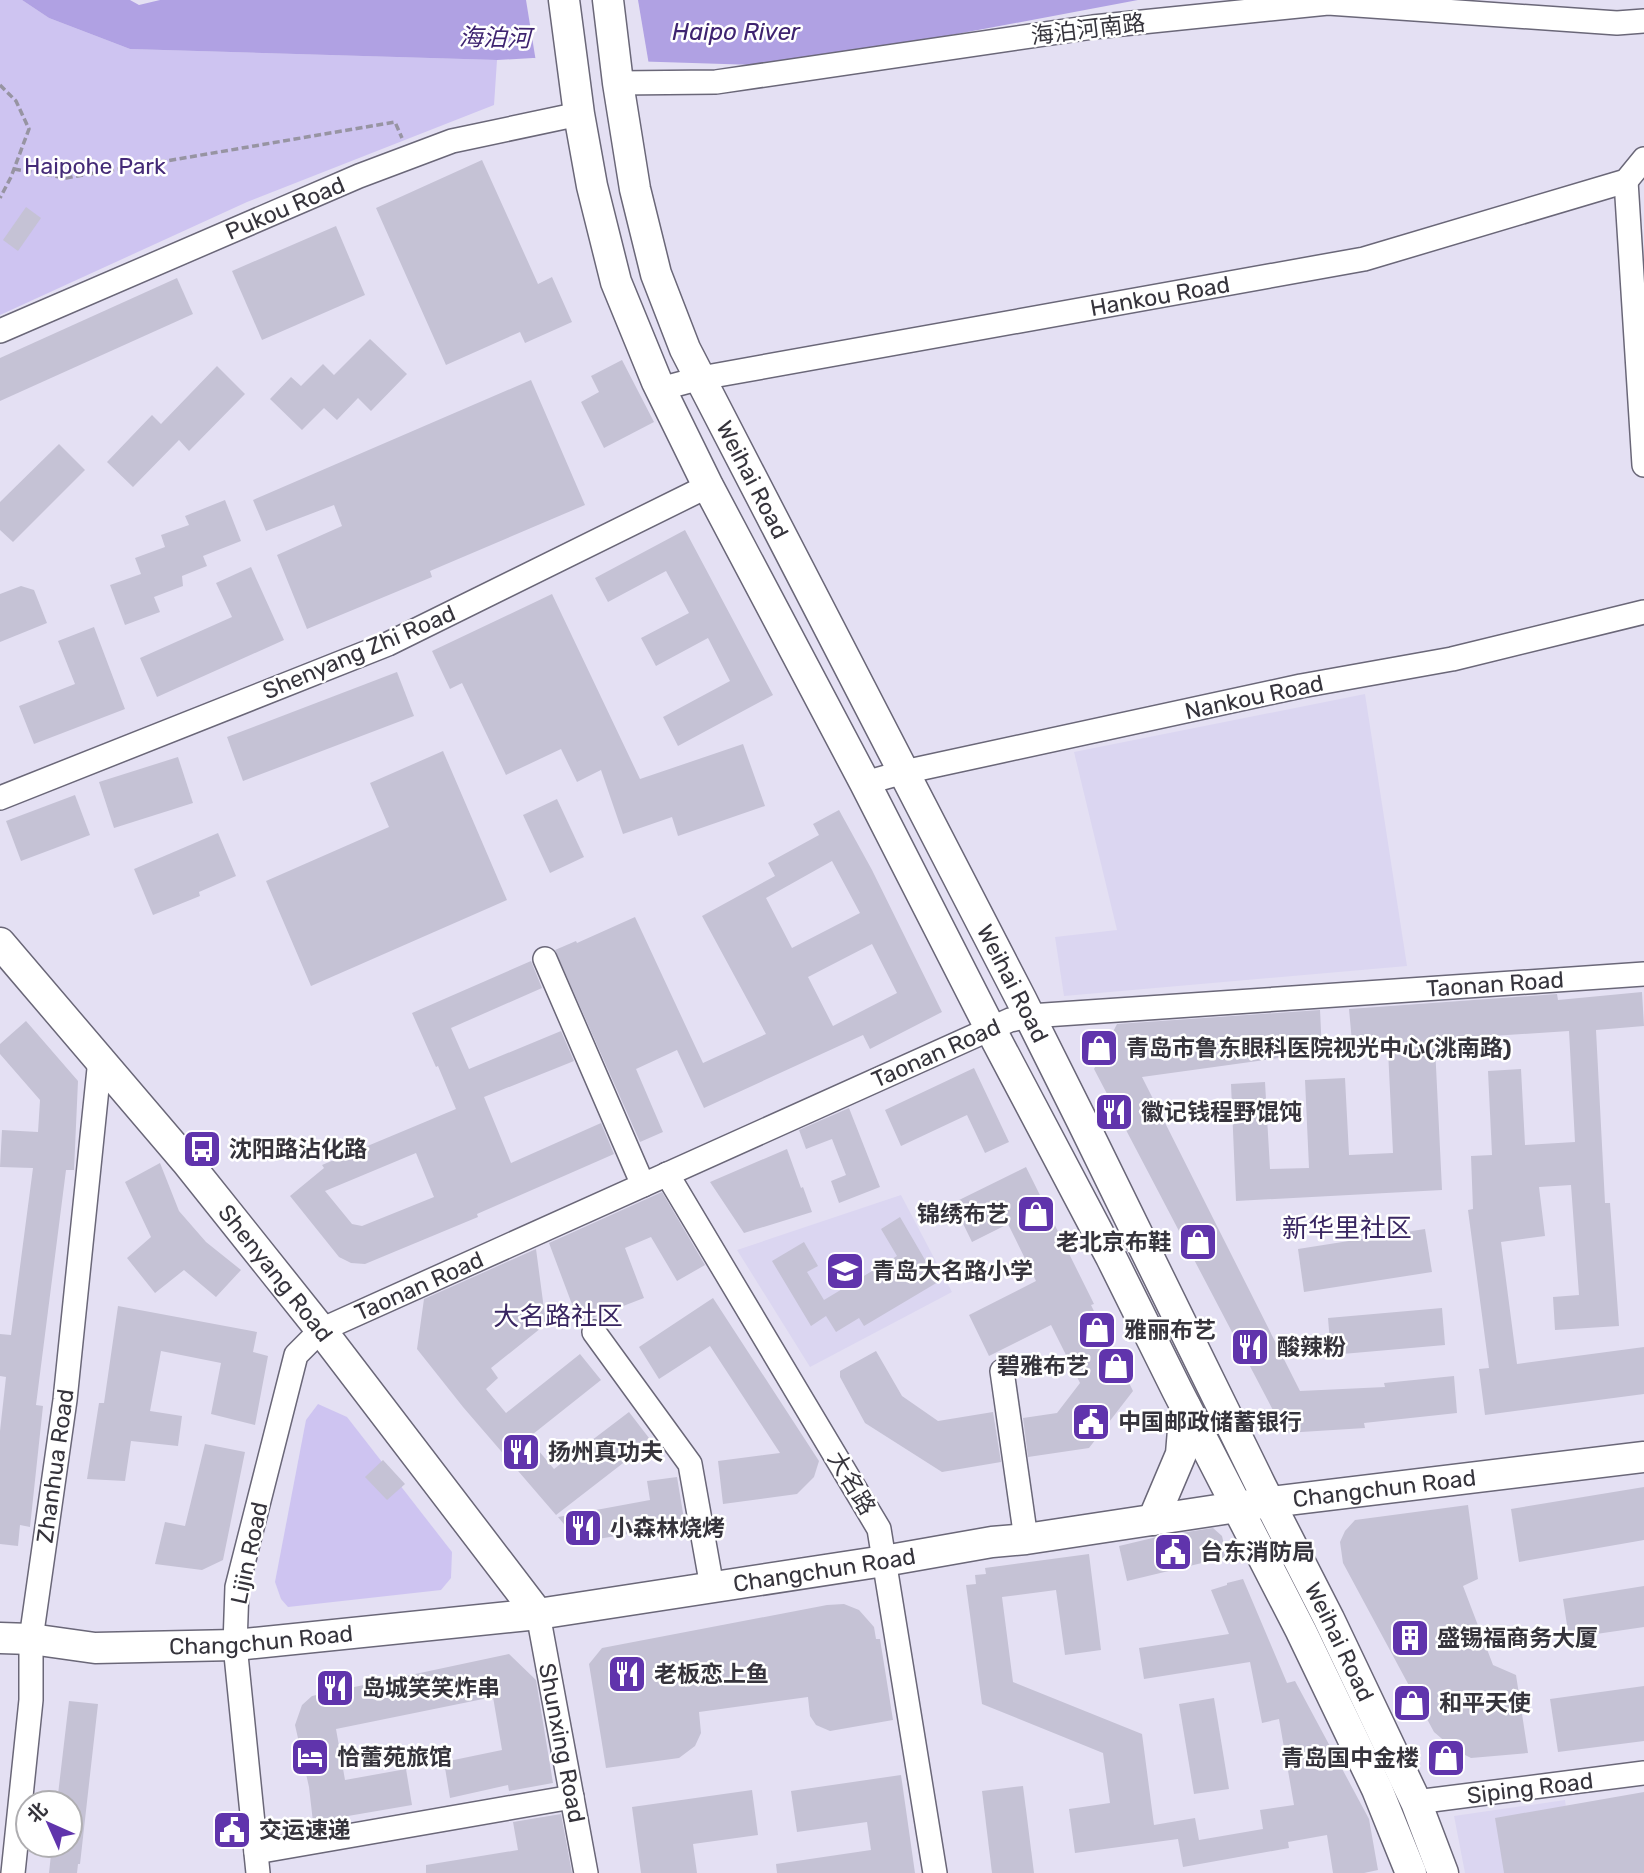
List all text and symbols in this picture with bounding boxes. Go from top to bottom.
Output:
street label: 海泊河南路 [1029,8,1147,50]
water label: Haipo River [672,18,801,46]
water label: 海泊河 [459,23,535,53]
park label: Haipohe Park [24,152,166,180]
street label: Pukou Road [221,170,349,246]
street label: Hankou Road [1088,270,1232,322]
street label: Weihai Road [711,416,795,543]
street label: Shenyang Zhi Road [258,599,460,705]
street label: Nankou Road [1182,669,1326,725]
street label: Weihai Road [971,920,1054,1047]
street label: Taonan Road [1425,965,1565,1003]
street label: Taonan Road [867,1012,1005,1094]
shop icon: 青岛市鲁东眼科医院视光中心(洮南路) [1078,1027,1120,1069]
place label: 青岛市鲁东眼科医院视光中心(洮南路) [1126,1034,1512,1062]
restaurant icon: 徽记钱程野馄饨 [1093,1091,1135,1133]
place label: 徽记钱程野馄饨 [1141,1098,1302,1126]
bus stop icon: 沈阳路沾化路 [181,1128,223,1170]
place label: 沈阳路沾化路 [229,1135,367,1163]
shop icon: 锦绣布艺 [1015,1193,1057,1235]
street label: Shenyang Road [212,1199,339,1347]
place label: 锦绣布艺 [917,1200,1009,1228]
district label: 新华里社区 [1282,1213,1412,1244]
shop icon: 老北京布鞋 [1177,1221,1219,1263]
place label: 老北京布鞋 [1056,1228,1171,1256]
street label: Taonan Road [350,1245,488,1327]
school or university icon: 青岛大名路小学 [824,1250,866,1292]
place label: 青岛大名路小学 [872,1257,1033,1285]
district label: 大名路社区 [493,1301,623,1332]
shop icon: 雅丽布艺 [1076,1309,1118,1351]
place label: 雅丽布艺 [1124,1316,1216,1344]
restaurant icon: 酸辣粉 [1229,1326,1271,1368]
place label: 酸辣粉 [1277,1333,1346,1361]
shop icon: 碧雅布艺 [1095,1345,1137,1387]
place label: 碧雅布艺 [997,1352,1089,1380]
street label: Zhanhua Road [30,1387,80,1545]
public building icon: 中国邮政储蓄银行 [1070,1401,1112,1443]
place label: 中国邮政储蓄银行 [1118,1408,1302,1436]
restaurant icon: 扬州真功夫 [500,1431,542,1473]
place label: 扬州真功夫 [548,1438,663,1466]
street label: 大名路 [822,1446,882,1520]
street label: Changchun Road [1291,1463,1478,1513]
street label: Lijin Road [224,1499,274,1607]
restaurant icon: 小森林烧烤 [562,1507,604,1549]
place label: 小森林烧烤 [610,1514,725,1542]
public building icon: 台东消防局 [1152,1531,1194,1573]
place label: 台东消防局 [1200,1538,1315,1566]
street label: Changchun Road [731,1542,918,1598]
street label: Weihai Road [1299,1578,1380,1706]
building icon: 盛锡福商务大厦 [1389,1617,1431,1659]
street label: Changchun Road [169,1619,354,1660]
place label: 盛锡福商务大厦 [1437,1624,1598,1652]
restaurant icon: 老板恋上鱼 [606,1653,648,1695]
place label: 老板恋上鱼 [654,1660,769,1688]
street label: Shunxing Road [533,1661,591,1825]
restaurant icon: 岛城笑笑炸串 [314,1667,356,1709]
place label: 岛城笑笑炸串 [362,1674,500,1702]
shop icon: 和平天使 [1391,1682,1433,1724]
place label: 和平天使 [1439,1689,1531,1717]
hotel icon: 恰蕾苑旅馆 [289,1736,331,1778]
shop icon: 青岛国中金楼 [1425,1737,1467,1779]
place label: 恰蕾苑旅馆 [337,1743,452,1771]
place label: 青岛国中金楼 [1281,1744,1419,1772]
street label: Siping Road [1465,1766,1595,1810]
north arrow [14,1789,84,1859]
text: 北 [22,1797,52,1827]
public building icon: 交运速递 [211,1809,253,1851]
place label: 交运速递 [259,1816,351,1844]

